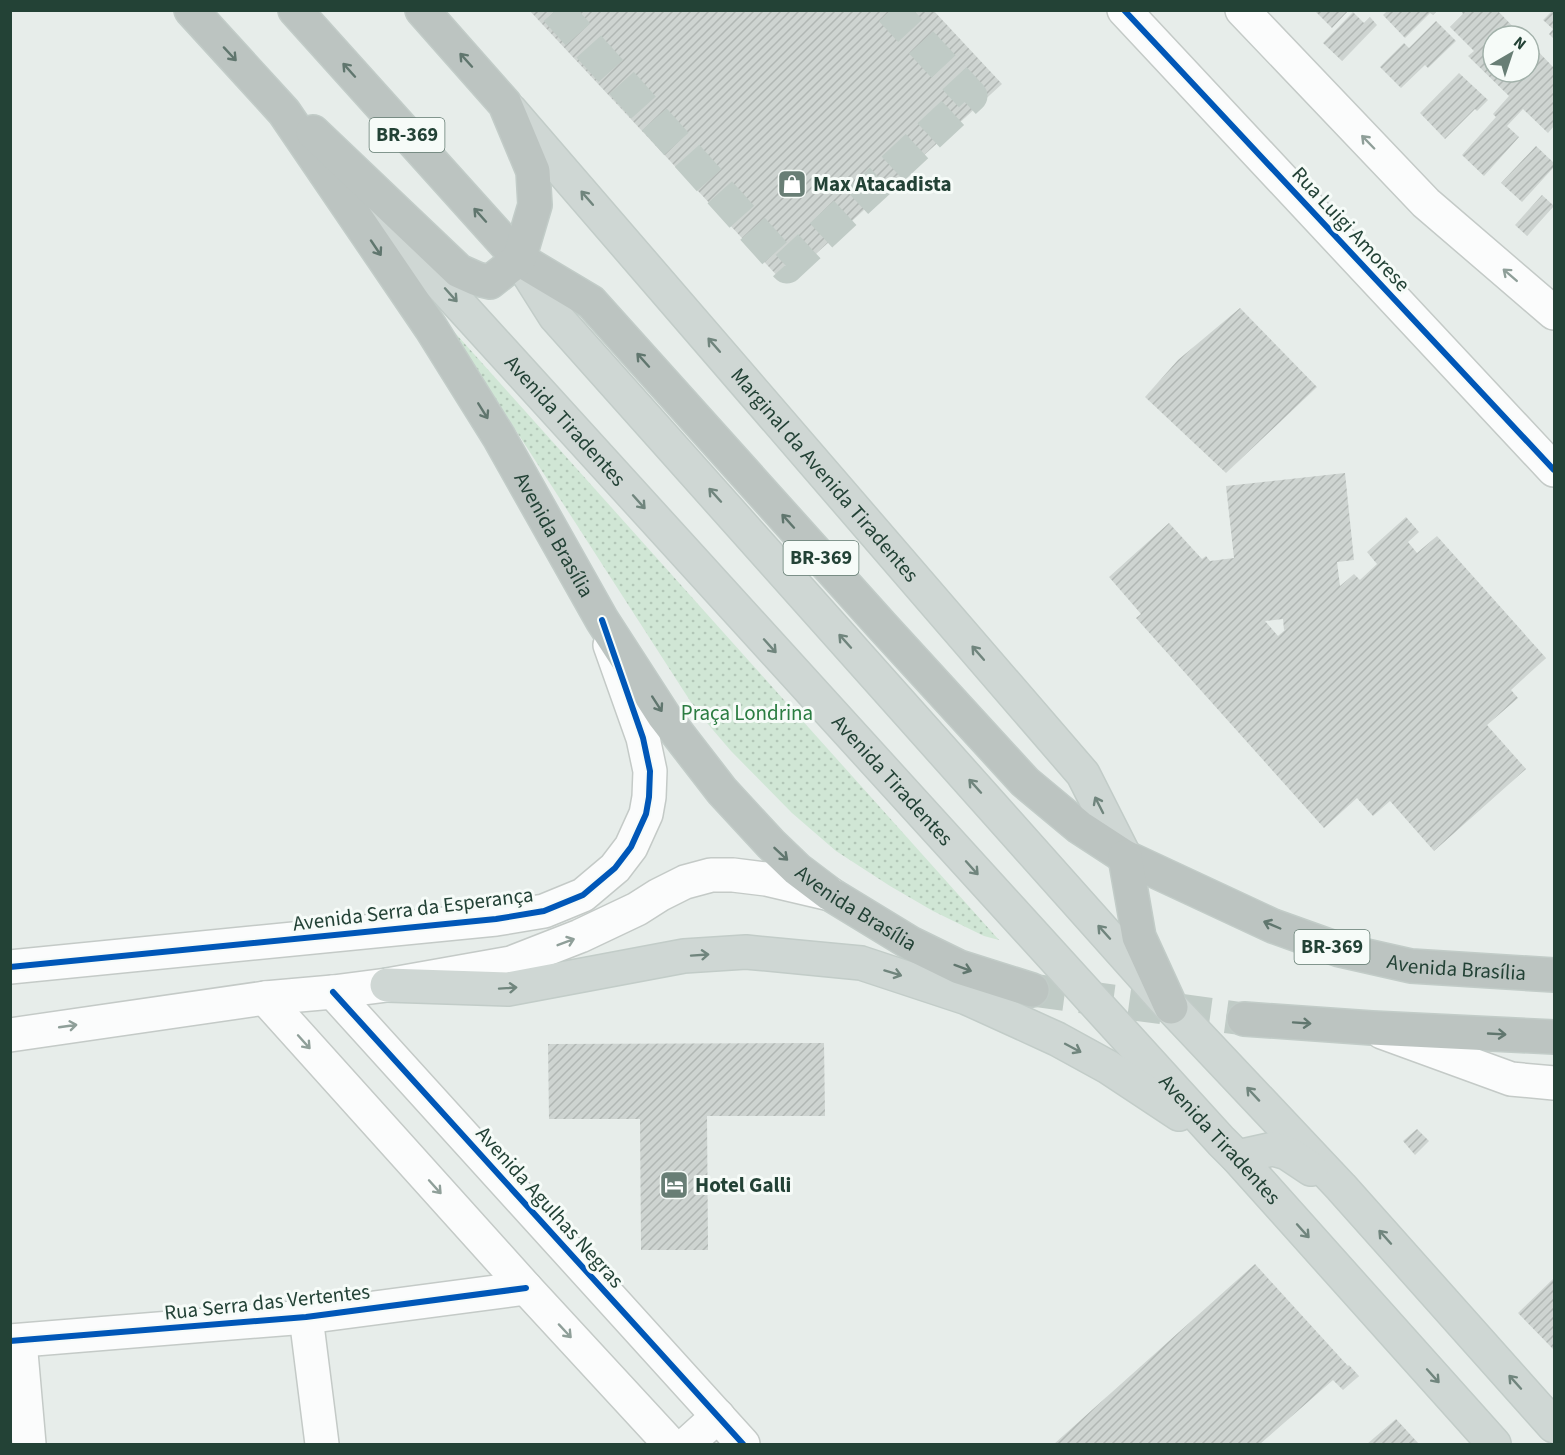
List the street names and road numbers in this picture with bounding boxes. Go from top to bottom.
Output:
road number: BR-369 [370,118,444,152]
street label: Rua Luigi Amorese [1285,160,1417,298]
street label: Avenida Tiradentes [498,349,633,493]
street label: Marginal da Avenida Tiradentes [724,361,926,589]
street label: Avenida Brasília [507,467,601,603]
road number: BR-369 [784,541,858,575]
street label: Avenida Tiradentes [825,708,960,852]
street label: Avenida Brasília [789,858,922,958]
street label: Avenida Serra da Esperança [291,879,535,939]
road number: BR-369 [1294,930,1370,964]
street label: Avenida Brasília [1384,946,1527,988]
street label: Avenida Tiradentes [1152,1067,1288,1211]
street label: Avenida Agulhas Negras [469,1119,631,1295]
street label: Rua Serra das Vertentes [163,1276,372,1328]

